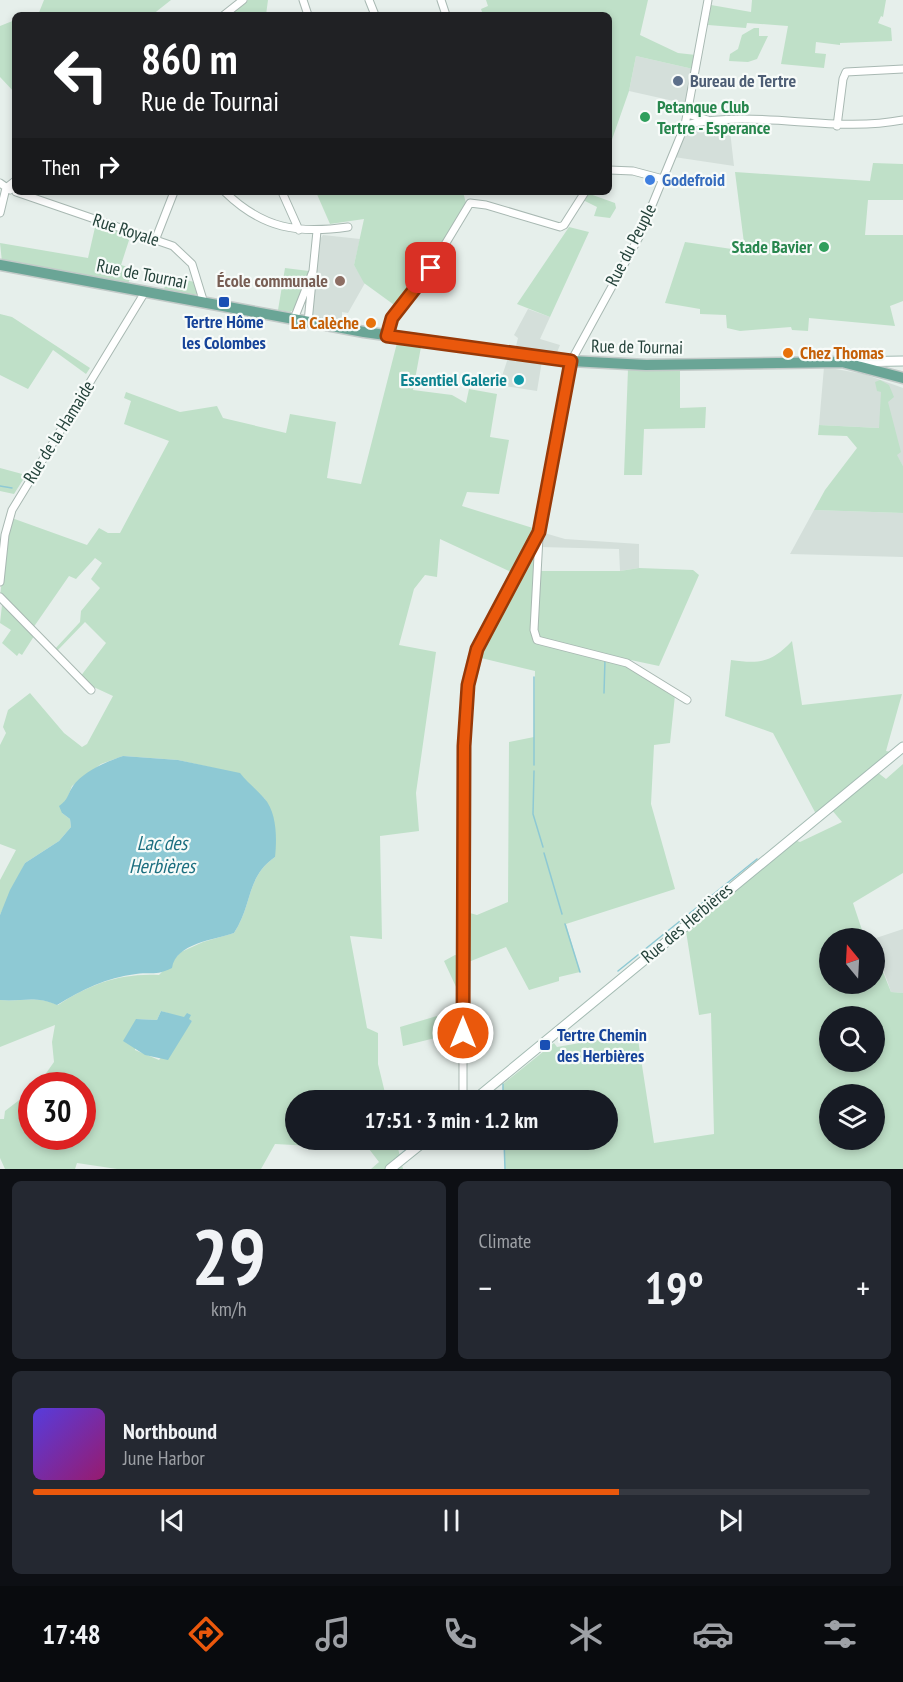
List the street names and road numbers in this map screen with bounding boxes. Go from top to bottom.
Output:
street label: Rue du Peuple [600,200,661,290]
street label: Rue Royale [90,208,162,251]
street label: Rue de Tournai [95,253,189,294]
street label: Rue de Tournai [591,334,683,359]
street label: Rue de la Hamaide [18,376,99,487]
street label: Rue des Herbières [636,878,737,968]

